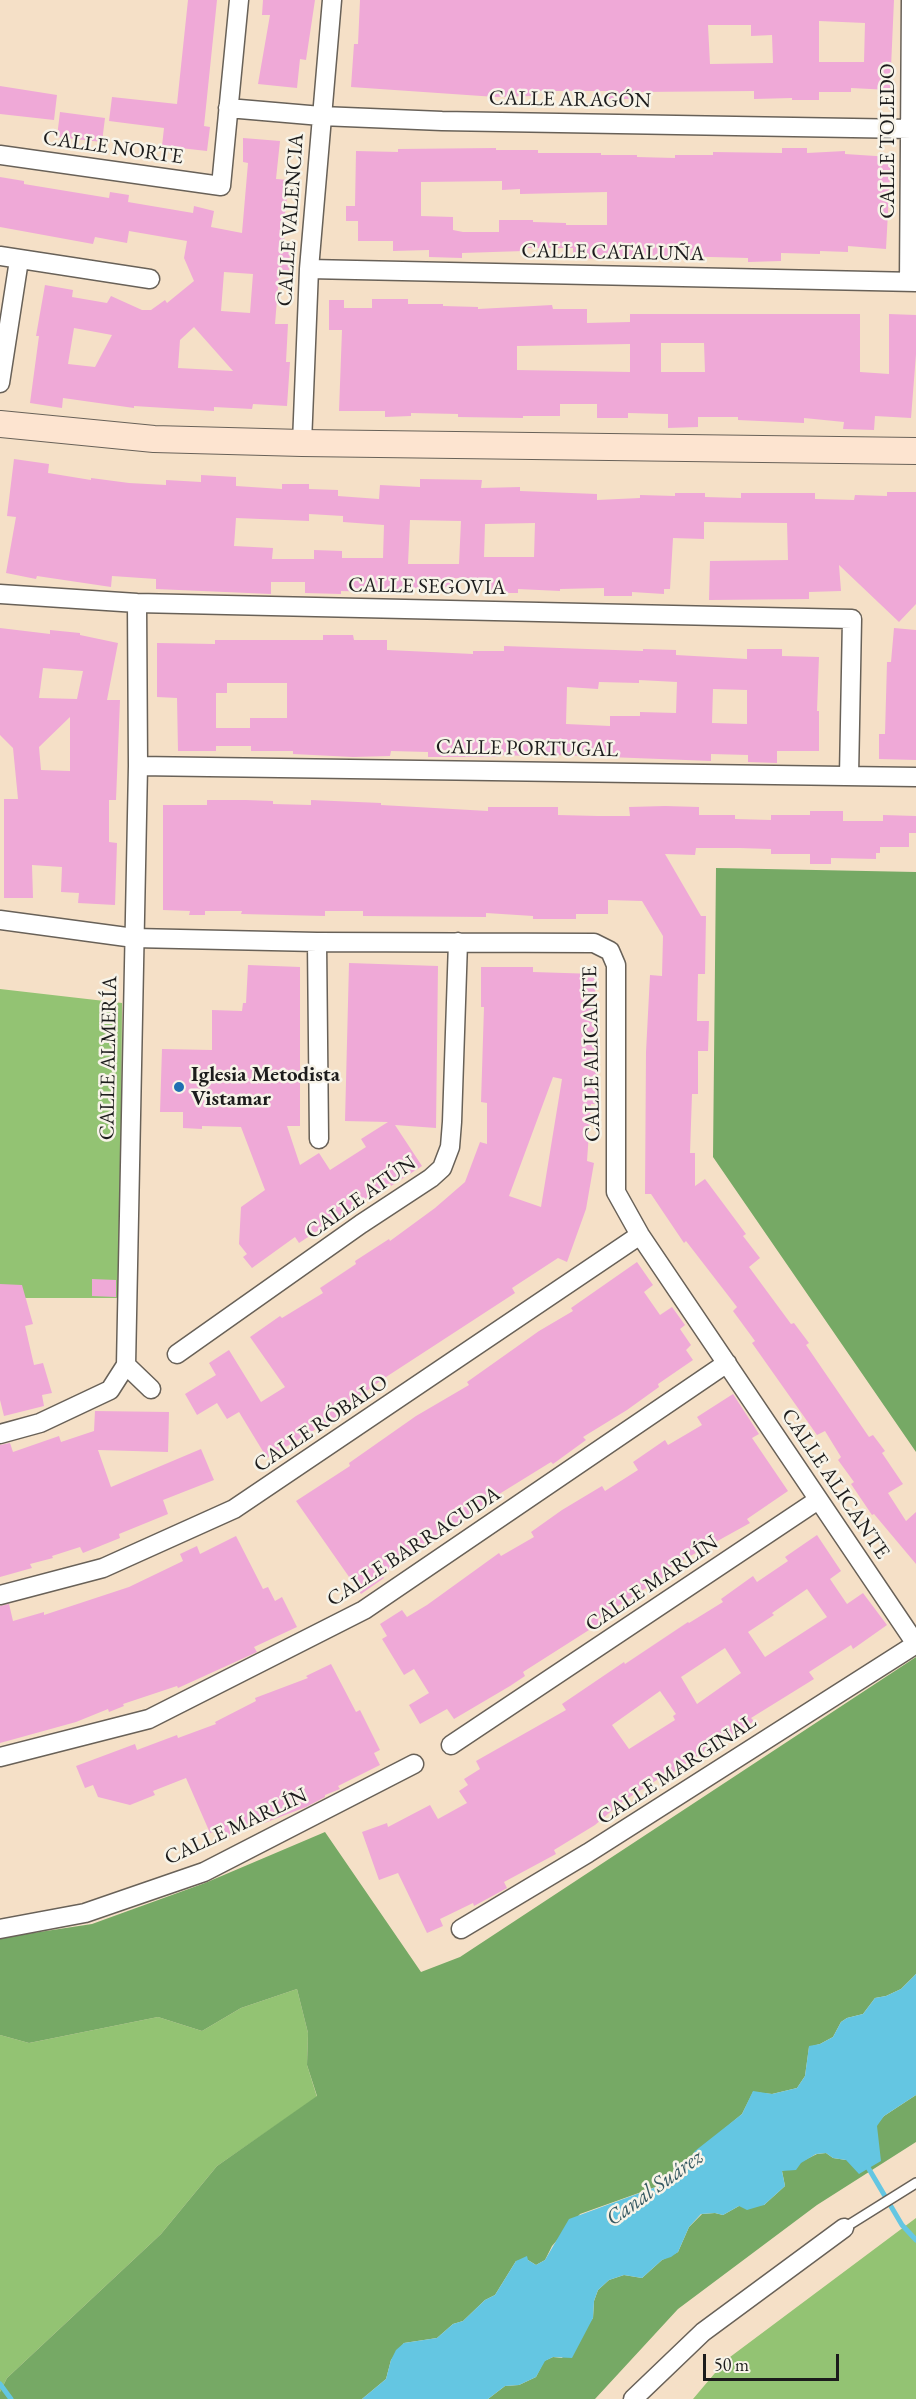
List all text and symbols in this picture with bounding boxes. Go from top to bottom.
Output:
street label: CALLE TOLEDO [875,63,901,219]
street label: CALLE ARAGÓN [489,86,651,114]
street label: CALLE NORTE [41,126,185,170]
street label: CALLE VALENCIA [272,133,310,307]
street label: CALLE CATALUÑA [521,239,705,267]
street label: CALLE SEGOVIA [348,573,506,601]
street label: CALLE PORTUGAL [436,735,618,763]
street label: CALLE ALICANTE [578,966,606,1142]
street label: CALLE ALMERÍA [95,976,123,1140]
place label: Iglesia Metodista Vistamar [191,1062,340,1112]
marker: Iglesia Metodista Vistamar [172,1080,186,1094]
street label: CALLE ATÚN [301,1151,421,1245]
street label: CALLE RÓBALO [249,1370,393,1478]
street label: CALLE ALICANTE [775,1404,895,1564]
street label: CALLE BARRACUDA [323,1482,505,1612]
street label: CALLE MARLÍN [581,1530,723,1638]
street label: CALLE MARGINAL [593,1709,761,1831]
street label: CALLE MARLÍN [161,1783,311,1871]
water label: Canal Suárez [601,2144,709,2232]
scale bar [706,2342,842,2380]
text: 50 m [714,2353,749,2376]

